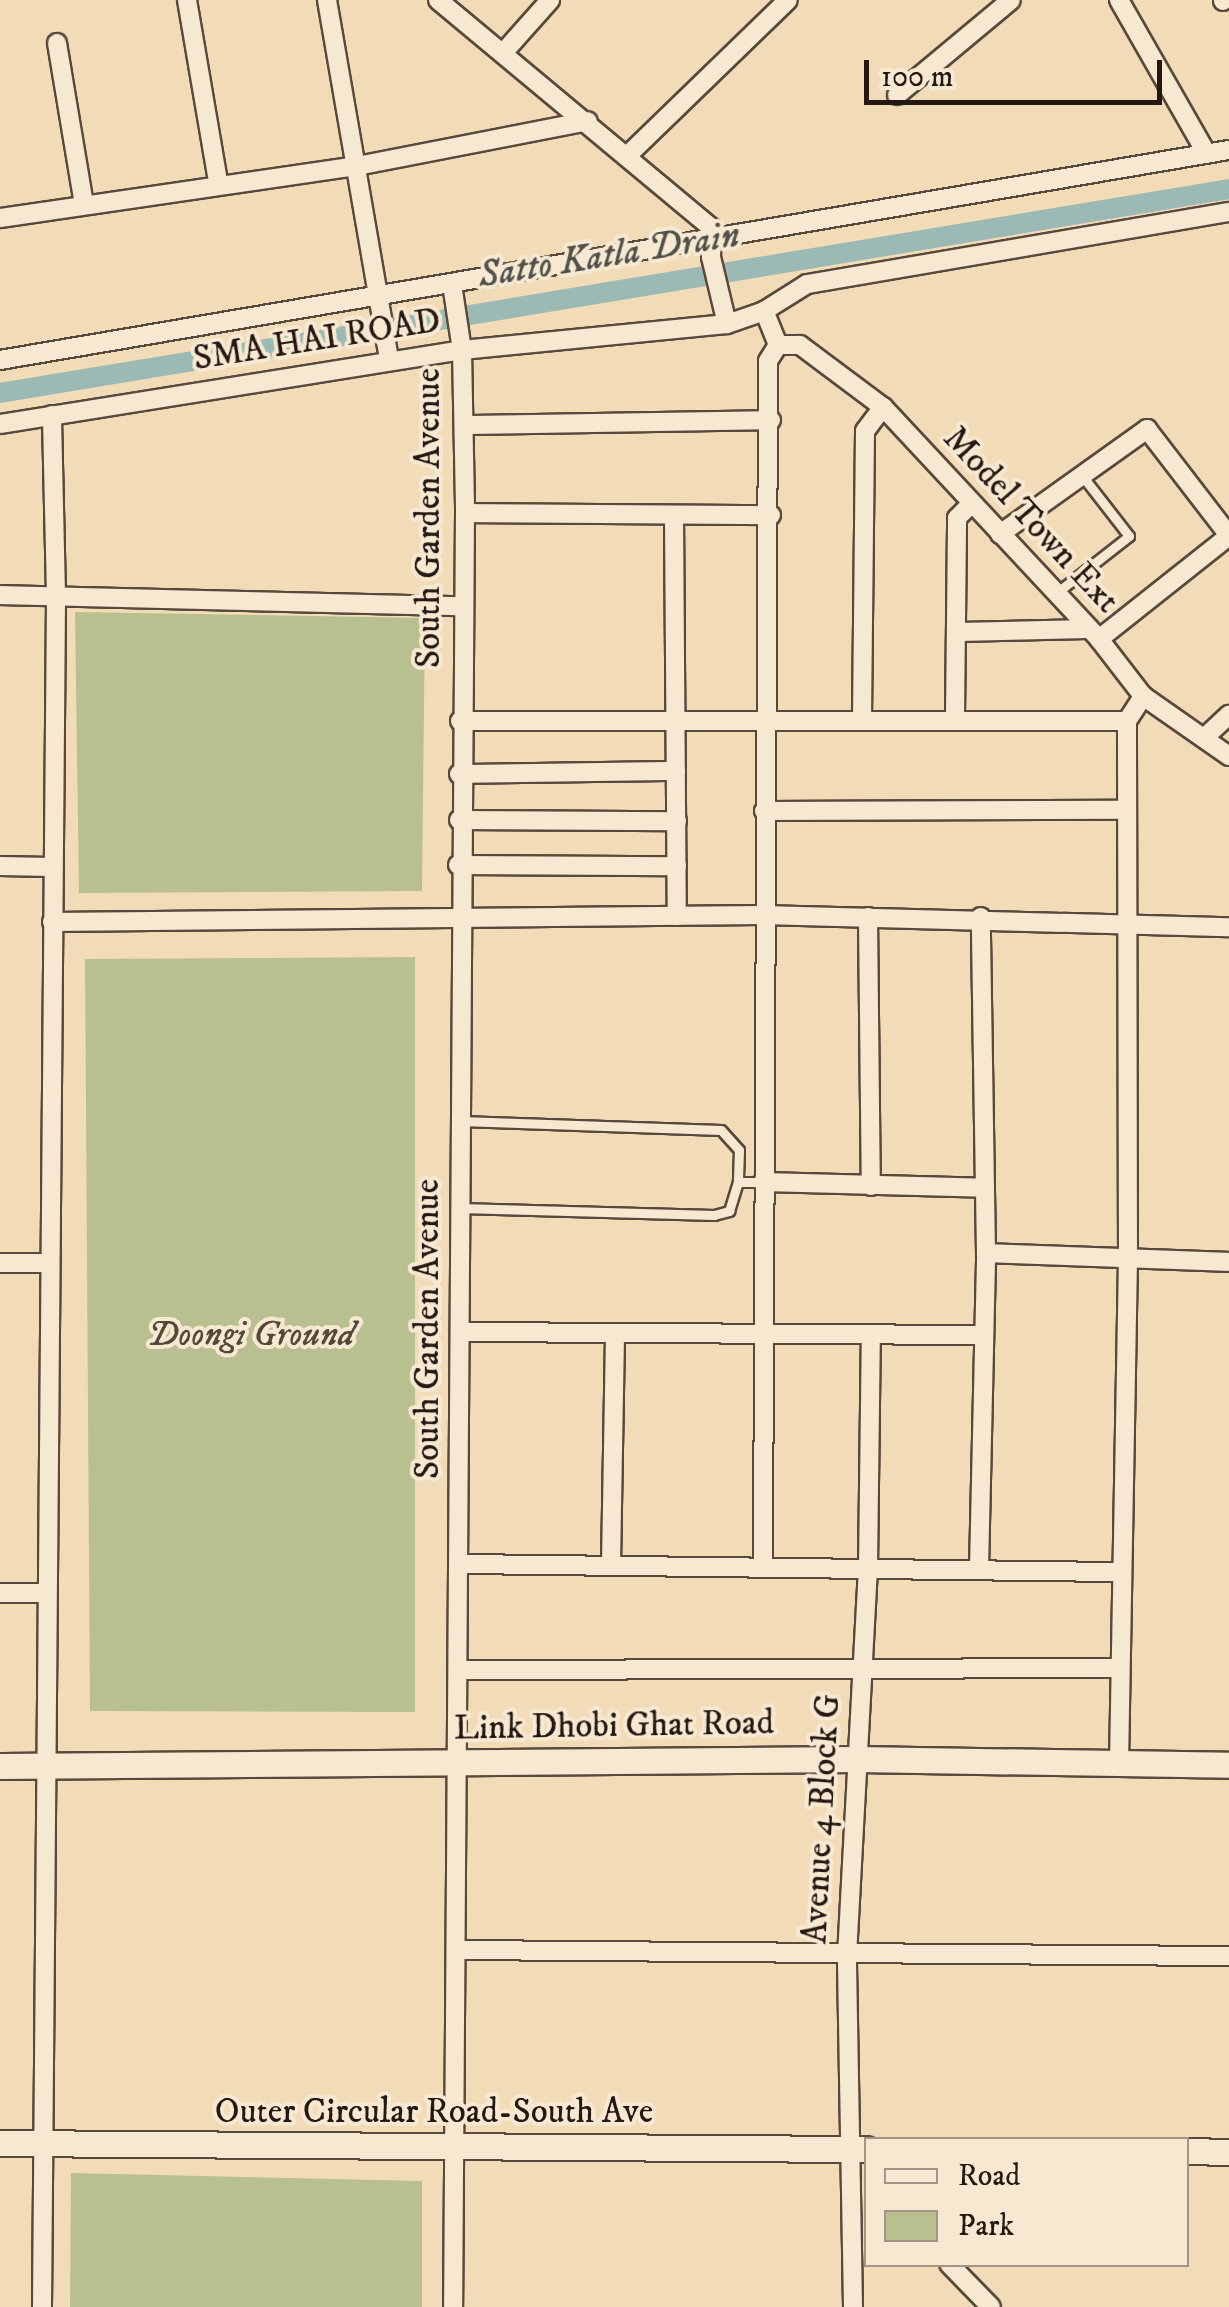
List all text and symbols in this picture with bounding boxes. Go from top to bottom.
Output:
scale bar [869,40,1166,102]
text: 100 m [881,59,953,96]
water label: Satto Katla Drain [475,213,743,299]
street label: SMA HAI ROAD [190,300,444,380]
street label: South Garden Avenue [408,368,450,668]
street label: Model Town Ext [934,418,1128,622]
street label: South Garden Avenue [407,1179,449,1479]
park label: Doongi Ground [147,1314,355,1356]
street label: Avenue 4 Block G [794,1693,850,1945]
street label: Link Dhobi Ghat Road [454,1702,774,1750]
street label: Outer Circular Road-South Ave [215,2091,653,2133]
legend [864,2137,1189,2267]
text: Road [958,2158,1020,2195]
text: Park [958,2208,1014,2245]

